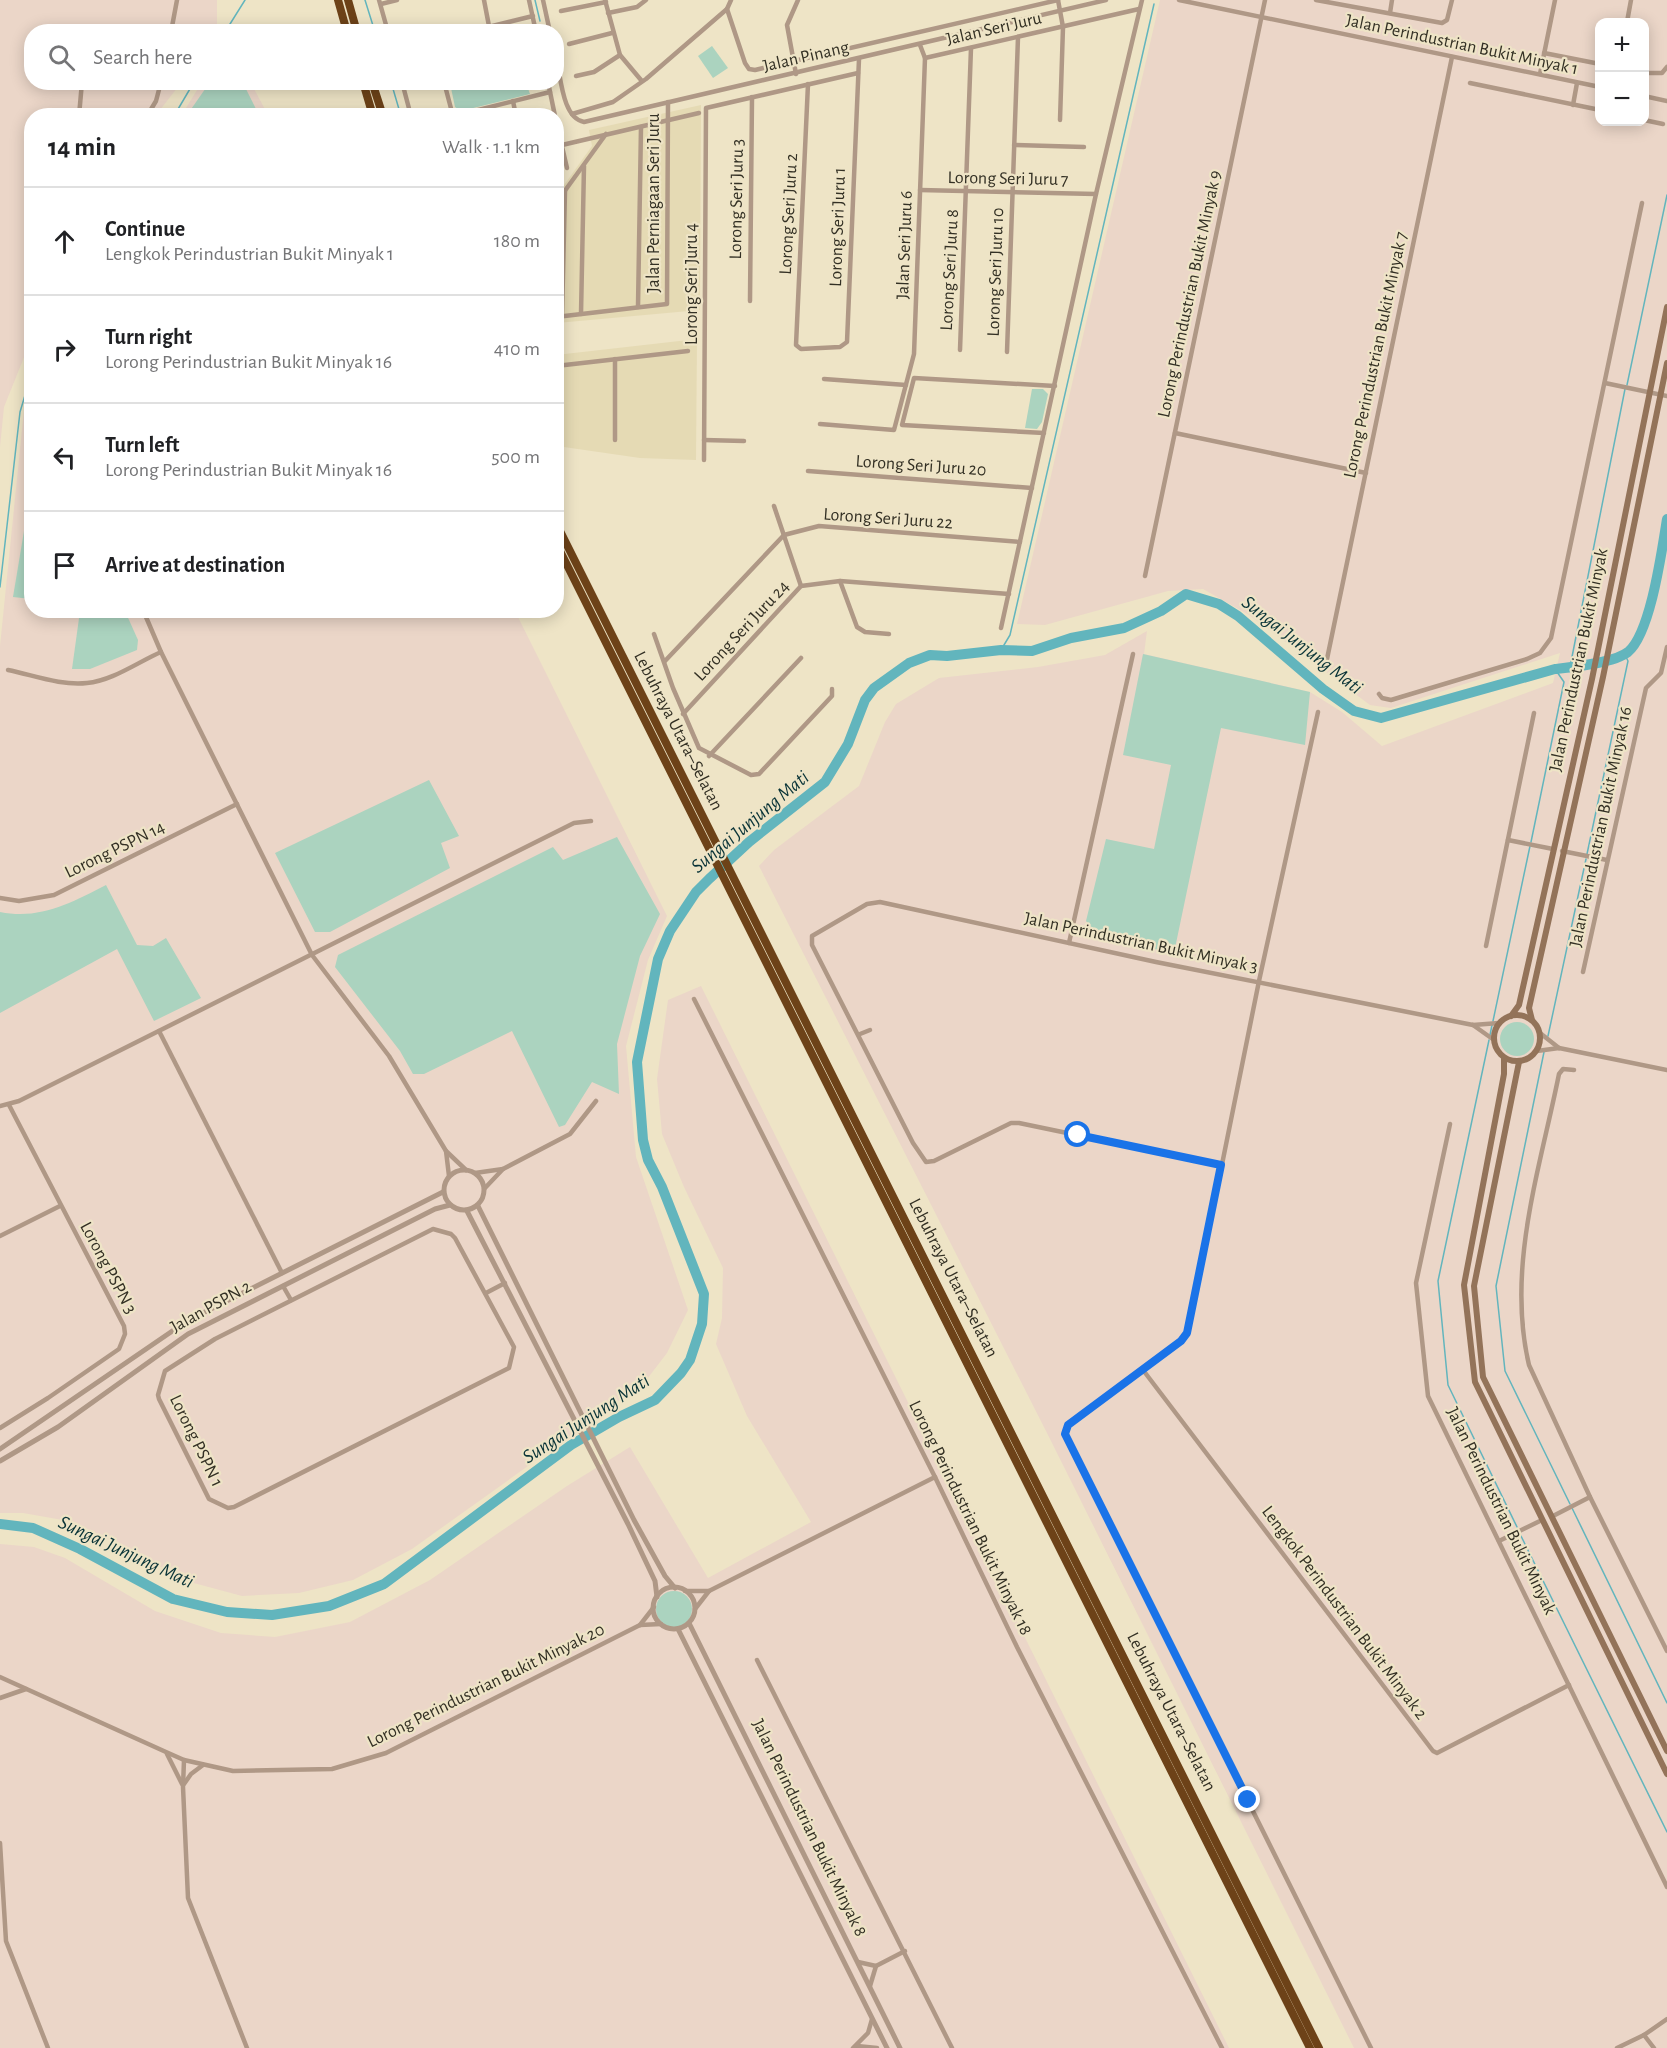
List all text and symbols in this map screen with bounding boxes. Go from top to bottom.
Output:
street label: Jalan Seri Juru [945,9,1043,49]
street label: Jalan Perindustrian Bukit Minyak 1 [1344,12,1580,78]
map controls [1595,18,1649,126]
button: + [1595,18,1649,72]
search box [24,24,564,90]
street label: Jalan Pinang [761,38,851,76]
icon: search [45,41,78,74]
text: Search here [93,46,192,68]
button: − [1595,72,1649,126]
street label: Jalan Perniagaan Seri Juru [645,113,663,293]
text: 14 min [48,134,116,160]
text: Walk · 1.1 km [442,137,540,157]
street label: Lorong Seri Juru 3 [727,138,747,260]
street label: Lorong Seri Juru 2 [777,153,801,275]
street label: Lorong Seri Juru 1 [827,167,849,287]
street label: Lorong Seri Juru 7 [947,169,1069,189]
street label: Lorong Perindustrian Bukit Minyak 9 [1155,169,1225,419]
street label: Jalan Seri Juru 6 [894,190,916,300]
street label: Lorong Seri Juru 10 [985,207,1007,337]
street label: Lorong Seri Juru 8 [938,209,962,331]
text: Continue [105,218,185,240]
street label: Lorong Seri Juru 4 [683,223,701,345]
icon: ahead [48,225,81,258]
street label: Lorong Perindustrian Bukit Minyak 7 [1341,230,1411,480]
text: 180 m [494,231,540,251]
text: Lengkok Perindustrian Bukit Minyak 1 [105,244,394,264]
text: Turn right [105,326,192,348]
icon: right [48,333,81,366]
text: 410 m [494,339,540,359]
text: Lorong Perindustrian Bukit Minyak 16 [105,352,392,372]
text: Turn left [105,434,179,456]
icon: left [48,441,81,474]
text: 500 m [491,447,540,467]
street label: Lorong Seri Juru 20 [855,452,987,480]
text: Lorong Perindustrian Bukit Minyak 16 [105,460,392,480]
street label: Lorong Seri Juru 22 [823,505,953,533]
street label: Jalan Perindustrian Bukit Minyak [1547,546,1612,773]
icon: arrive [48,549,81,582]
text: Arrive at destination [105,554,285,576]
street label: Lorong Seri Juru 24 [691,577,793,685]
water label: Sungai Junjung Mati [1238,592,1366,698]
street label: Lebuhraya Utara–Selatan [630,649,726,813]
street label: Jalan Perindustrian Bukit Minyak 16 [1567,705,1635,949]
water label: Sungai Junjung Mati [687,767,813,877]
street label: Lorong PSPN 14 [62,818,168,882]
street label: Jalan Perindustrian Bukit Minyak 3 [1023,909,1259,977]
route start [1064,1121,1090,1147]
street label: Lebuhraya Utara–Selatan [905,1196,1001,1360]
street label: Lorong PSPN 3 [76,1219,140,1317]
street label: Jalan PSPN 2 [168,1278,254,1336]
water label: Sungai Junjung Mati [519,1371,653,1467]
street label: Lorong PSPN 1 [166,1392,226,1490]
street label: Lorong Perindustrian Bukit Minyak 18 [905,1398,1035,1638]
street label: Jalan Perindustrian Bukit Minyak [1443,1405,1559,1618]
street label: Lengkok Perindustrian Bukit Minyak 2 [1258,1503,1430,1723]
water label: Sungai Junjung Mati [55,1512,197,1592]
street label: Lorong Perindustrian Bukit Minyak 20 [365,1621,607,1751]
street label: Lebuhraya Utara–Selatan [1123,1630,1219,1794]
street label: Jalan Perindustrian Bukit Minyak 8 [748,1717,870,1939]
route end [1234,1786,1260,1812]

